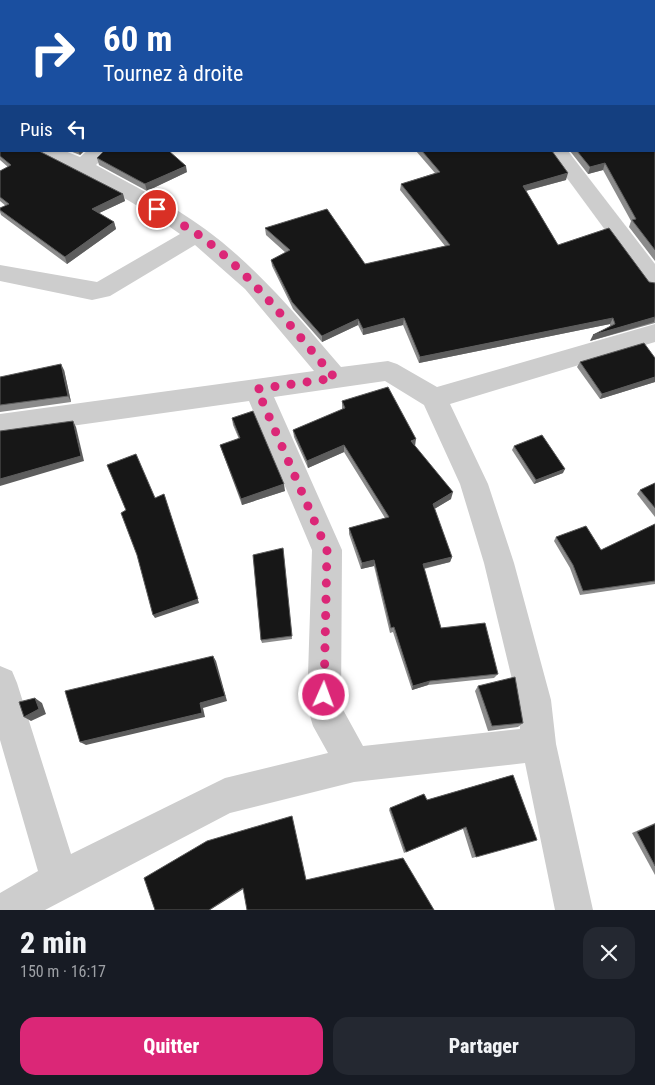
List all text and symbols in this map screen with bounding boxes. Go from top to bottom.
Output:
text: 60 m [103,19,172,60]
icon: right [20,20,85,85]
text: Tournez à droite [103,61,243,86]
icon: left [63,115,91,143]
text: Puis [20,118,53,141]
pin [136,188,178,230]
icon: arrive [143,195,171,223]
position arrow [297,668,349,720]
text: 2 min [20,925,87,960]
button: close [583,927,635,979]
text: 150 m · 16:17 [20,962,106,981]
button: Quitter [20,1017,323,1075]
button: Partager [333,1017,635,1075]

